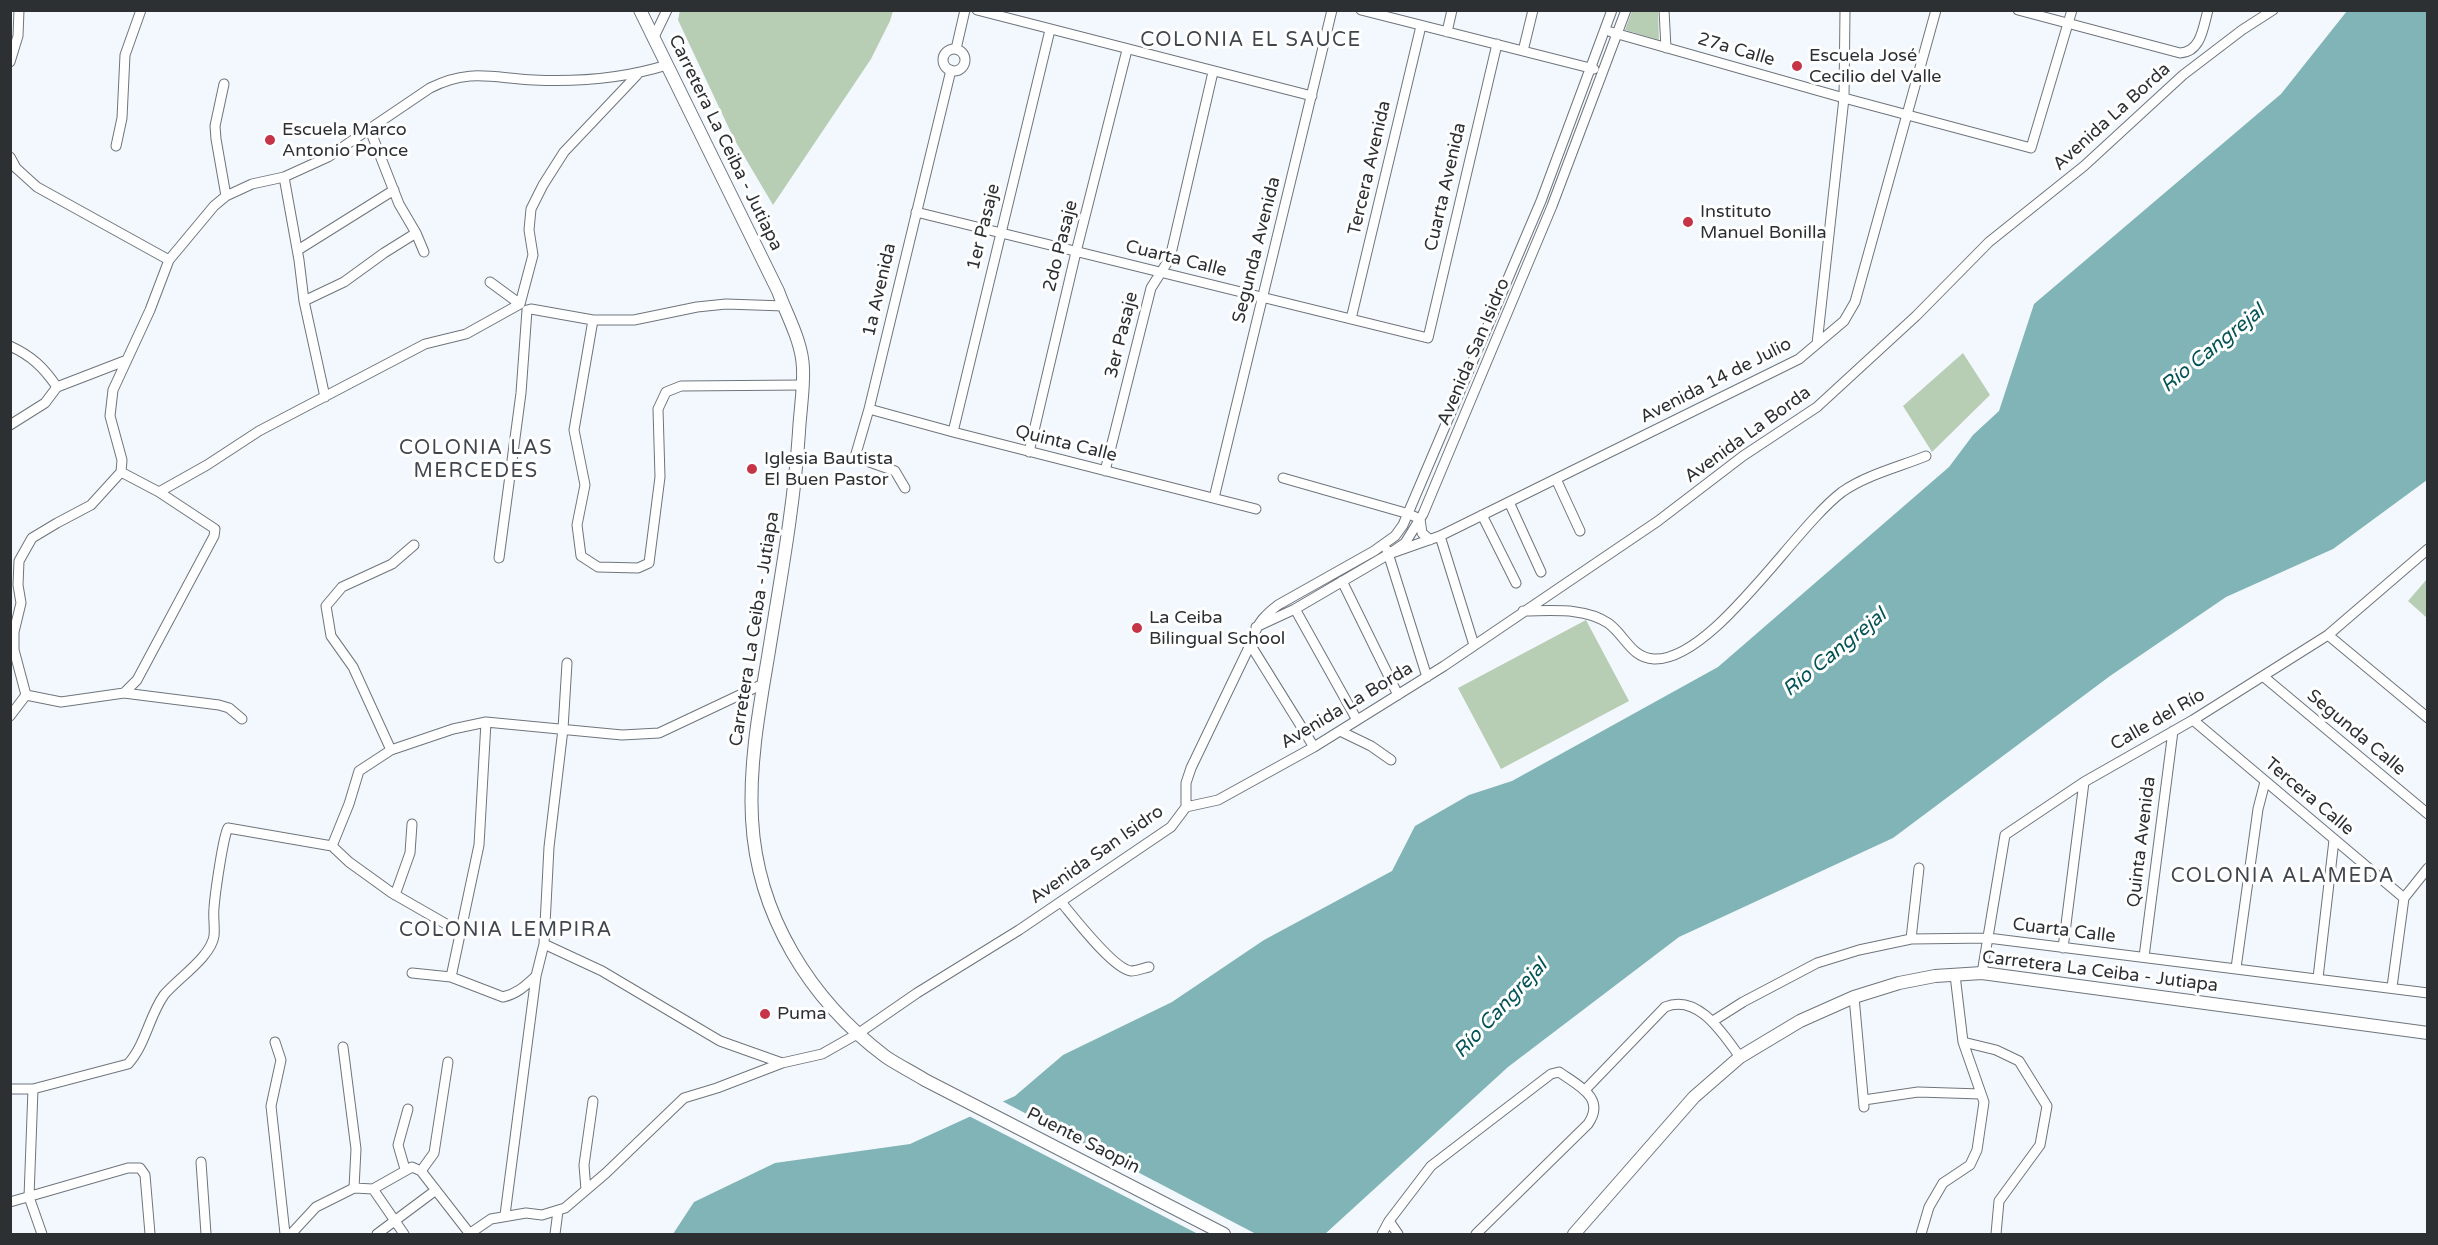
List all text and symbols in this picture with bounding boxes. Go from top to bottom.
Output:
district label: COLONIA EL SAUCE [1140,29,1362,53]
street label: 27a Calle [1695,29,1777,71]
street label: Carretera La Ceiba - Jutiapa [663,32,787,254]
place label: Escuela José Cecilio del Valle [1809,45,1942,88]
marker: Escuela José Cecilio del Valle [1790,59,1804,73]
street label: Avenida La Borda [2049,59,2175,175]
street label: Tercera Avenida [1344,99,1396,237]
place label: Escuela Marco Antonio Ponce [282,119,408,162]
street label: Cuarta Avenida [1421,121,1471,253]
marker: Escuela Marco Antonio Ponce [263,133,277,147]
street label: Segunda Avenida [1228,175,1286,325]
street label: 1er Pasaje [963,182,1005,272]
street label: 2do Pasaje [1039,198,1083,294]
place label: Instituto Manuel Bonilla [1700,201,1827,244]
marker: Instituto Manuel Bonilla [1681,215,1695,229]
street label: Cuarta Calle [1123,236,1229,282]
street label: 1a Avenida [859,241,901,339]
street label: Avenida San Isidro [1433,275,1515,429]
street label: 3er Pasaje [1101,290,1143,380]
water label: Río Cangrejal [2156,300,2270,398]
street label: Avenida 14 de Julio [1637,334,1795,428]
street label: Avenida La Borda [1681,382,1815,488]
street label: Quinta Calle [1013,421,1119,467]
district label: COLONIA LAS MERCEDES [399,437,553,484]
place label: Iglesia Bautista El Buen Pastor [764,448,893,490]
marker: Iglesia Bautista El Buen Pastor [745,462,759,476]
street label: Carretera La Ceiba - Jutiapa [726,510,784,748]
water label: Río Cangrejal [1778,604,1892,702]
place label: La Ceiba Bilingual School [1149,607,1285,650]
marker: La Ceiba Bilingual School [1130,621,1144,635]
street label: Avenida La Borda [1277,658,1417,754]
street label: Calle del Río [2107,684,2209,756]
street label: Segunda Calle [2302,685,2410,781]
street label: Tercera Calle [2260,753,2358,841]
street label: Quinta Avenida [2123,775,2161,909]
street label: Avenida San Isidro [1026,801,1168,909]
district label: COLONIA ALAMEDA [2171,865,2395,889]
street label: Cuarta Calle [2011,914,2117,948]
district label: COLONIA LEMPIRA [399,919,613,943]
street label: Carretera La Ceiba - Jutiapa [1981,947,2219,997]
water label: Río Cangrejal [1449,955,1553,1063]
place label: Puma [777,1003,827,1025]
marker: Puma [758,1007,772,1021]
street label: Puente Saopin [1023,1103,1143,1179]

